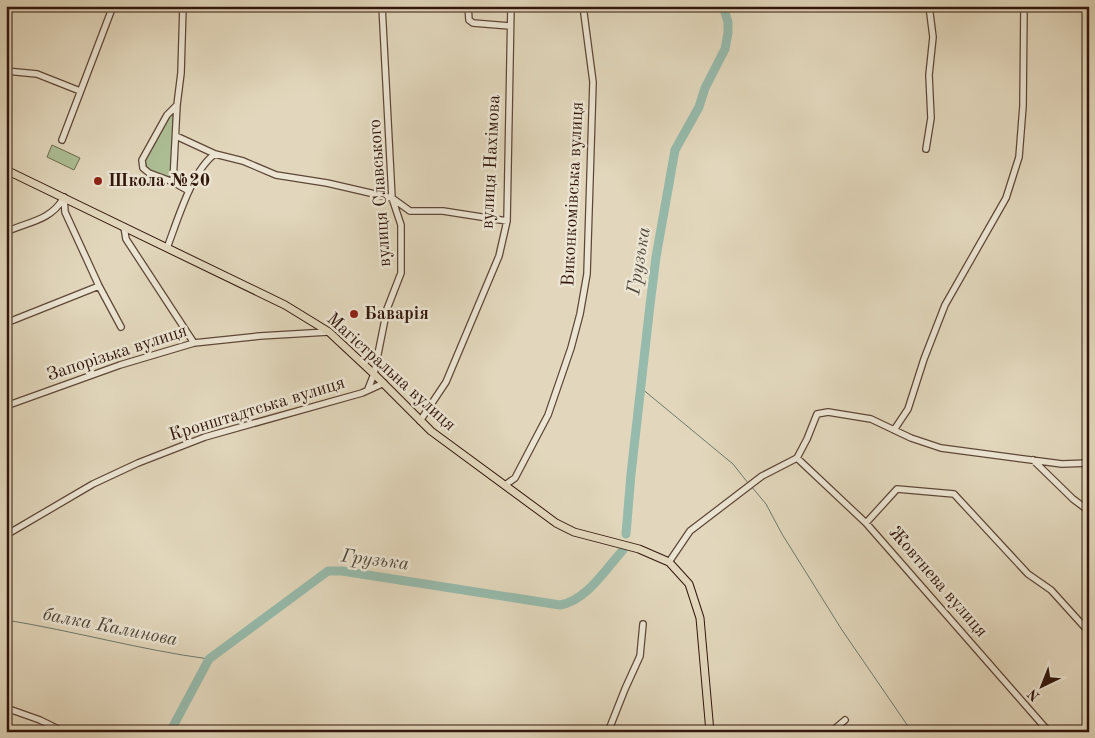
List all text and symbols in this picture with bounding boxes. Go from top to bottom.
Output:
street label: вулиця Нахімова [478,94,504,230]
street label: Виконкомівська вулиця [559,101,587,287]
street label: вулиця Славського [366,119,394,267]
place label: Школа №20 [108,172,210,190]
marker: Школа №20 [92,175,104,187]
water label: Грузька [625,226,655,297]
place label: Баварія [364,305,429,323]
marker: Баварія [348,308,360,320]
street label: Магістральна вулиця [323,310,459,434]
street label: Запорізька вулиця [45,322,189,384]
street label: Кронштадтська вулиця [167,374,347,444]
street label: Жовтнева вулиця [885,523,991,641]
water label: Грузька [339,547,410,575]
water label: балка Калинова [41,605,179,650]
north arrow [1018,660,1068,710]
text: N [1025,686,1043,704]

